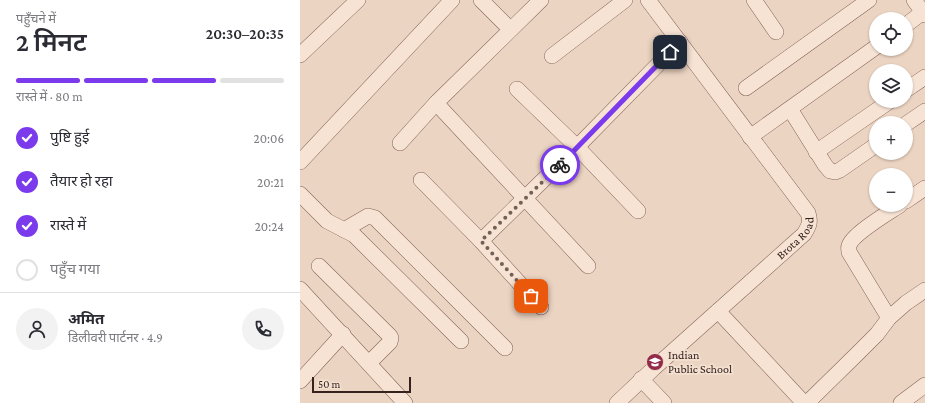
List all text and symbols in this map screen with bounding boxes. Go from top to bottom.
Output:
text: पहुँचने में [16,11,56,26]
map controls [869,12,913,212]
button: locate [869,12,913,56]
text: 20:30–20:35 [206,26,284,42]
text: 2 मिनट [16,28,87,57]
pin [653,35,687,69]
icon: home [659,41,681,63]
button: layers [869,64,913,108]
text: रास्ते में · 80 m [16,89,83,104]
button: + [869,116,913,160]
icon: check [16,127,38,149]
text: पुष्टि हुई [50,129,89,145]
text: 20:06 [254,131,284,146]
courier [540,145,580,185]
icon: bike [549,154,571,176]
button: − [869,168,913,212]
icon: check [16,171,38,193]
text: तैयार हो रहा [50,173,113,189]
text: 20:21 [257,175,284,190]
icon: check [16,215,38,237]
street label: Brota Road [774,216,816,262]
text: रास्ते में [50,217,86,233]
text: 20:24 [255,219,284,234]
text: पहुँच गया [50,261,100,277]
pin [514,279,548,313]
icon: bag [520,285,542,307]
button: person [16,308,58,350]
button: phone [242,308,284,350]
text: अमित [68,311,104,327]
text: डिलीवरी पार्टनर · 4.9 [68,330,163,345]
place label: Indian Public School [668,348,732,376]
school or university icon: Indian Public School [645,352,665,372]
scale bar [312,375,411,394]
text: 50 m [318,378,340,390]

